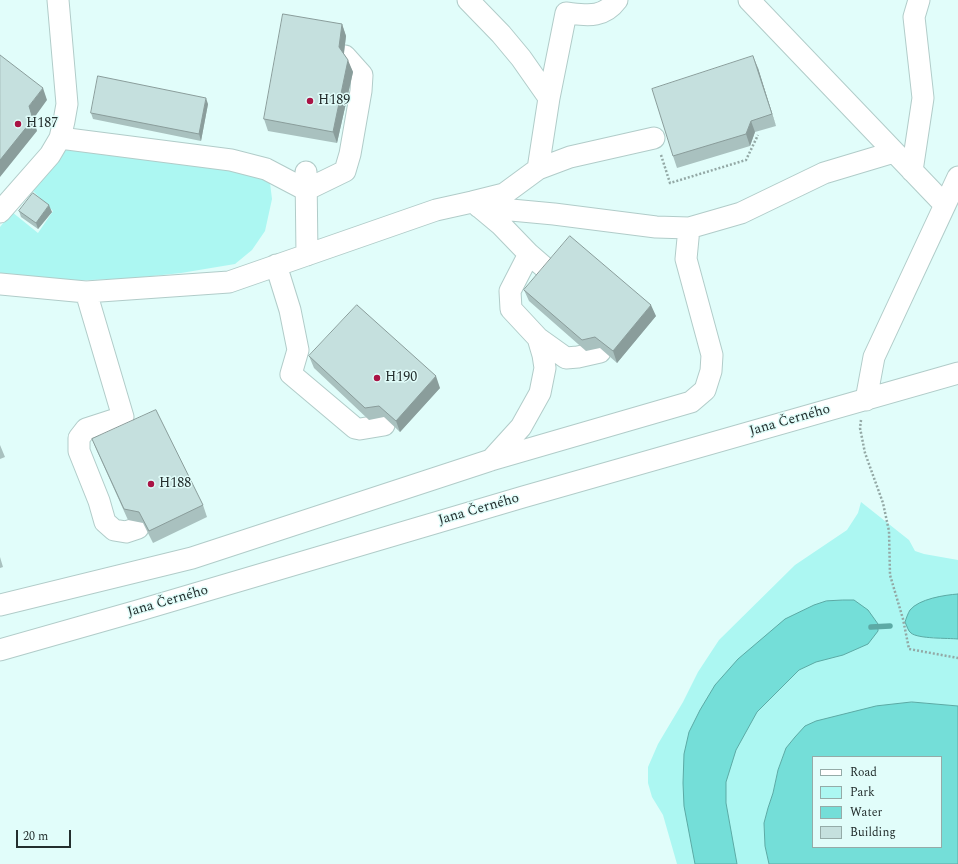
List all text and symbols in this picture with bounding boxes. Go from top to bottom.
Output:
place label: H189 [318,93,350,109]
marker: H189 [305,96,315,106]
place label: H187 [26,116,58,132]
marker: H187 [13,119,23,129]
place label: H190 [385,370,417,386]
marker: H190 [372,373,382,383]
street label: Jana Černého [748,401,832,441]
place label: H188 [159,476,191,492]
marker: H188 [146,479,156,489]
street label: Jana Černého [437,490,521,530]
street label: Jana Černého [126,582,210,622]
legend [812,756,942,848]
text: Road [850,763,877,782]
text: Park [850,783,875,802]
text: Water [850,803,882,822]
scale bar [18,822,73,848]
text: Building [850,823,896,842]
text: 20 m [23,827,48,846]

